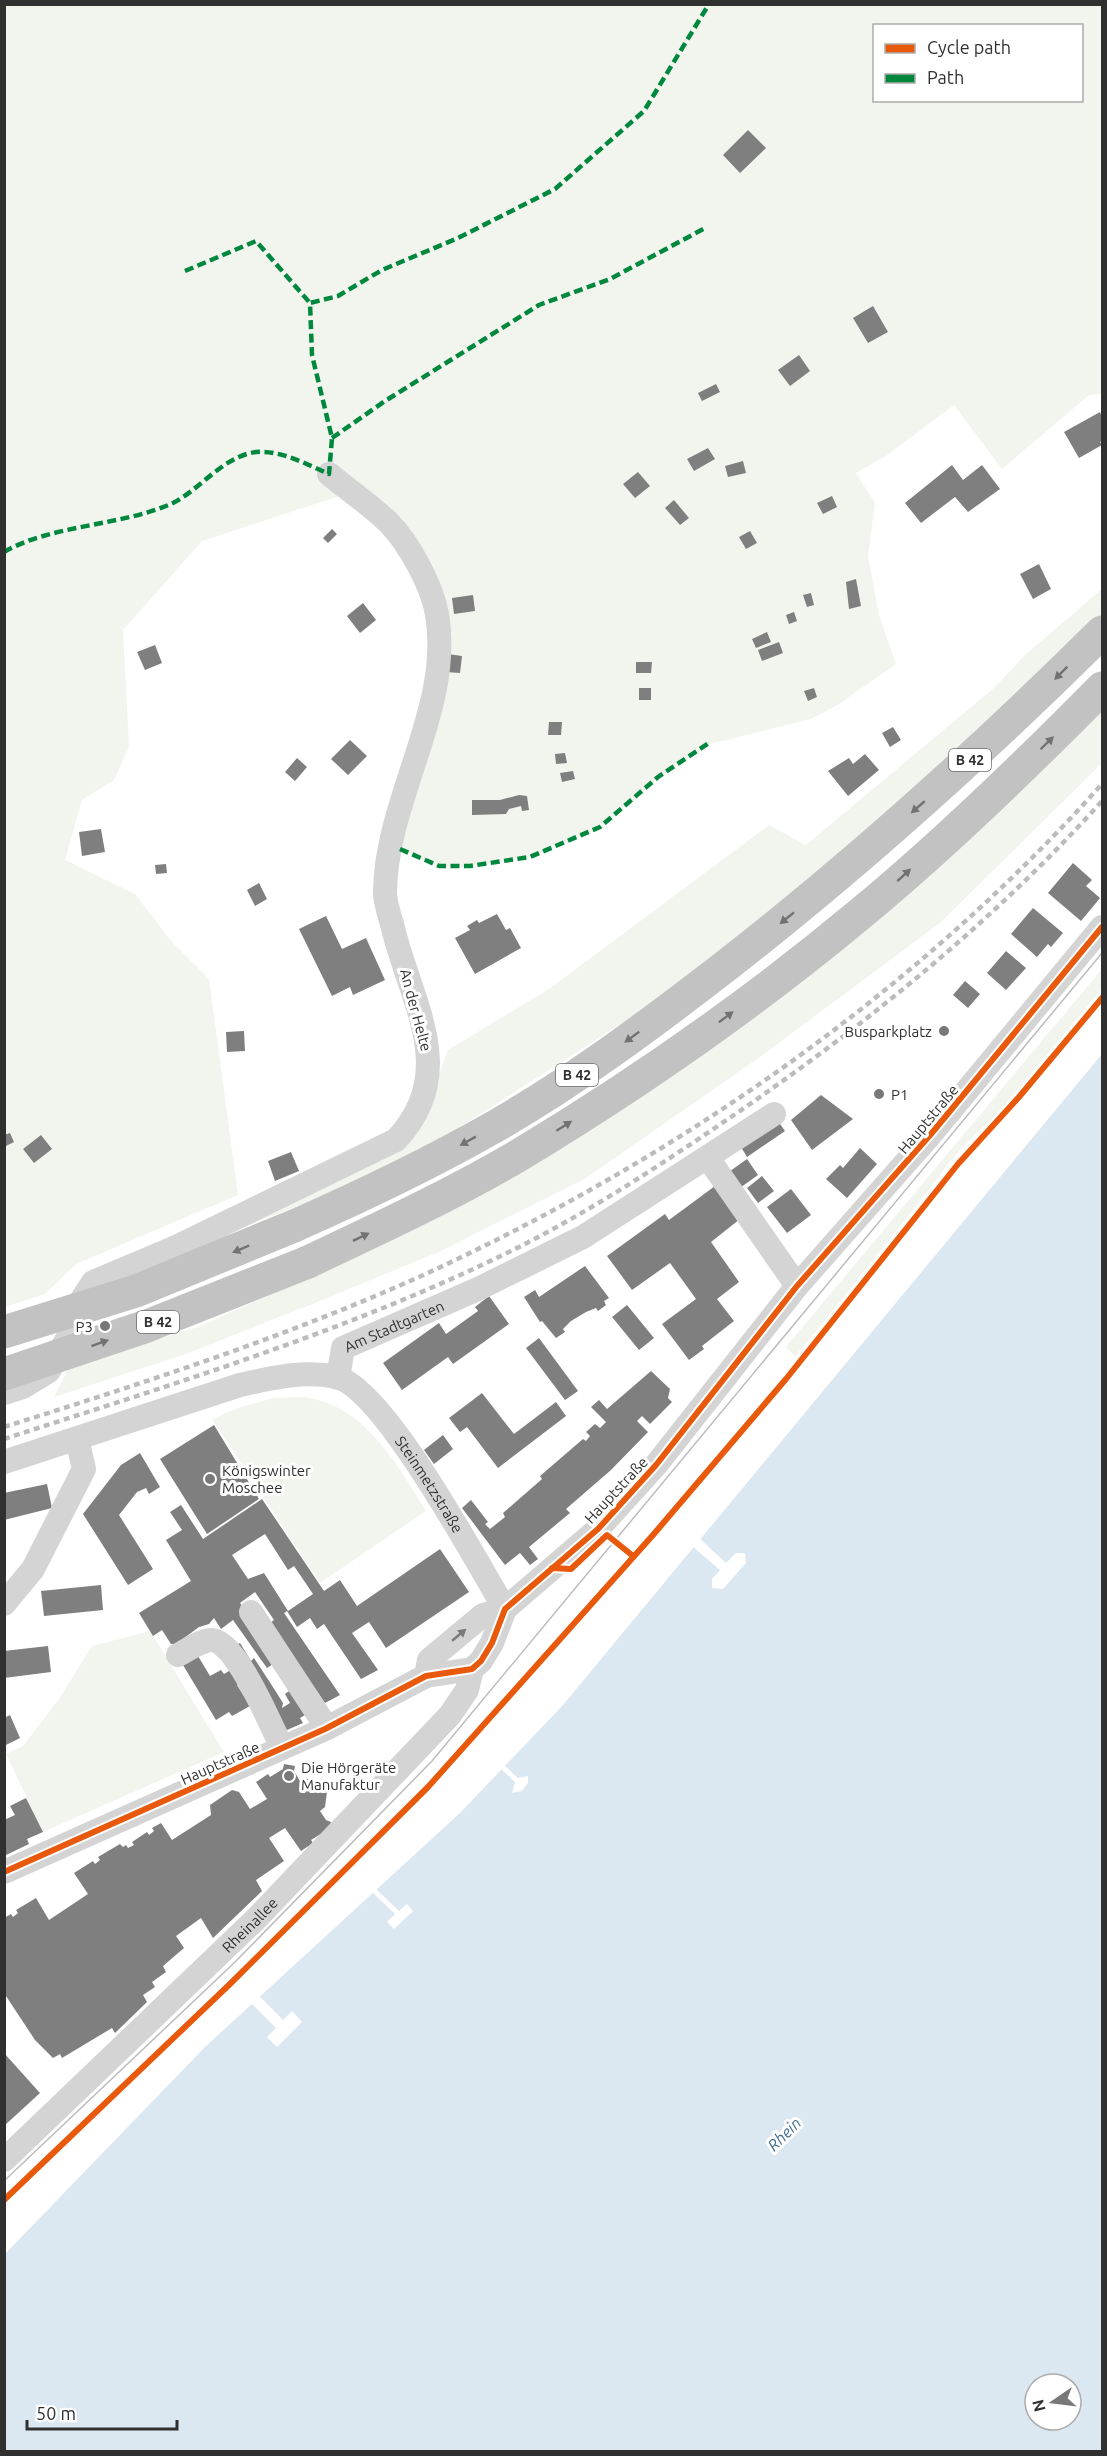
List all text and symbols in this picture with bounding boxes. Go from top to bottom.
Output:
legend [873,24,1083,102]
text: Cycle path [927,37,1011,57]
text: Path [927,67,964,87]
one-way arrow [1054,666,1068,680]
one-way arrow [1040,736,1055,750]
road number: B 42 [949,749,991,771]
one-way arrow [911,800,926,813]
one-way arrow [896,869,911,882]
one-way arrow [779,911,795,924]
street label: An der Helte [397,967,435,1053]
one-way arrow [718,1011,734,1023]
place label: Busparkplatz [844,1023,932,1040]
marker: Busparkplatz [937,1024,951,1038]
one-way arrow [625,1030,640,1042]
road number: B 42 [556,1064,598,1086]
street label: Hauptstraße [894,1081,962,1157]
place label: P1 [891,1086,908,1103]
marker: P1 [872,1087,886,1101]
one-way arrow [556,1121,573,1132]
one-way arrow [459,1136,476,1146]
one-way arrow [353,1232,370,1241]
one-way arrow [231,1244,249,1254]
street label: Am Stadtgarten [341,1297,446,1355]
road number: B 42 [137,1311,179,1333]
place label: P3 [76,1318,93,1335]
marker: P3 [98,1319,112,1333]
one-way arrow [91,1337,109,1347]
street label: Steinmetzstraße [392,1433,467,1536]
street label: Hauptstraße [581,1453,651,1527]
place label: Königswinter Moschee [222,1462,311,1496]
marker: Königswinter Moschee [203,1472,217,1486]
one-way arrow [451,1629,467,1642]
street label: Hauptstraße [178,1738,262,1788]
place label: Die Hörgeräte Manufaktur [301,1759,396,1793]
marker: Die Hörgeräte Manufaktur [282,1769,296,1783]
street label: Rheinallee [218,1894,281,1956]
water label: Rhein [764,2114,804,2154]
north arrow [1023,2372,1083,2432]
scale bar [27,2393,177,2431]
text: N [1028,2398,1049,2414]
text: 50 m [36,2403,76,2423]

